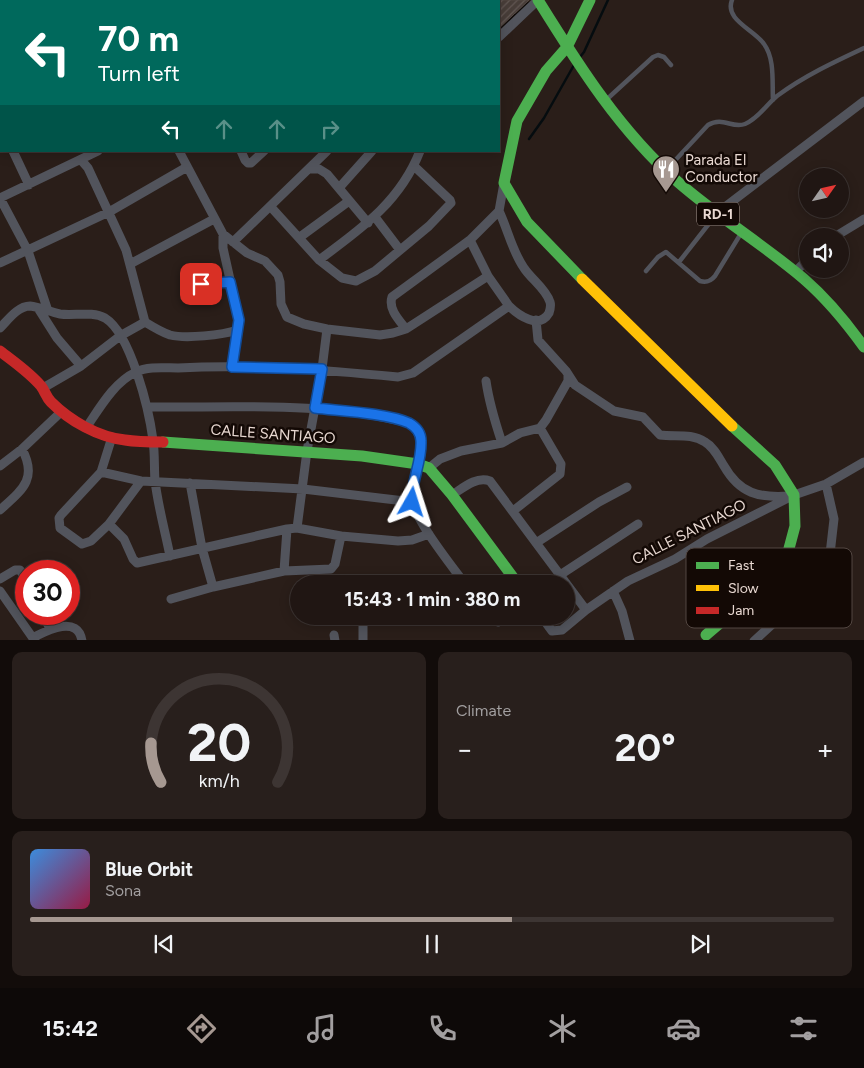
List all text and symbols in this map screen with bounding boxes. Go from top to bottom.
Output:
text: 70 m [98,18,179,60]
icon: left [15,20,80,85]
text: Turn left [98,60,180,87]
icon: left [157,115,185,143]
icon: ahead [210,115,238,143]
icon: ahead [263,115,291,143]
icon: right [316,115,344,143]
place label: Parada El Conductor [685,151,758,186]
restaurant icon: Parada El Conductor [651,154,681,193]
north arrow [799,168,849,218]
map controls [799,168,849,278]
road number: RD-1 [697,202,739,225]
button: sound [799,228,849,278]
pin [180,263,222,305]
icon: arrive [187,270,215,298]
street label: CALLE SANTIAGO [210,421,336,447]
position arrow [385,475,437,527]
street label: CALLE SANTIAGO [629,496,749,568]
legend [686,548,852,628]
text: Fast [728,557,754,574]
speed limit sign: 30 [15,560,80,625]
text: Slow [728,580,759,597]
text: 15:43 · 1 min · 380 m [345,588,520,611]
text: Jam [728,602,754,619]
text: Climate [456,701,511,720]
text: 20 [187,712,251,774]
text: 20° [615,725,676,771]
text: − [456,732,473,766]
text: + [817,732,834,766]
text: km/h [199,770,239,791]
text: Blue Orbit [105,858,193,881]
text: Sona [105,881,141,900]
icon: previous [150,930,178,958]
icon: pause [418,930,446,958]
icon: next [686,930,714,958]
icon: directions [184,1011,219,1046]
icon: music [304,1011,339,1046]
icon: phone [425,1011,460,1046]
icon: climate [545,1011,580,1046]
icon: car [666,1011,701,1046]
icon: filters [786,1011,821,1046]
text: 15:42 [43,1015,98,1042]

